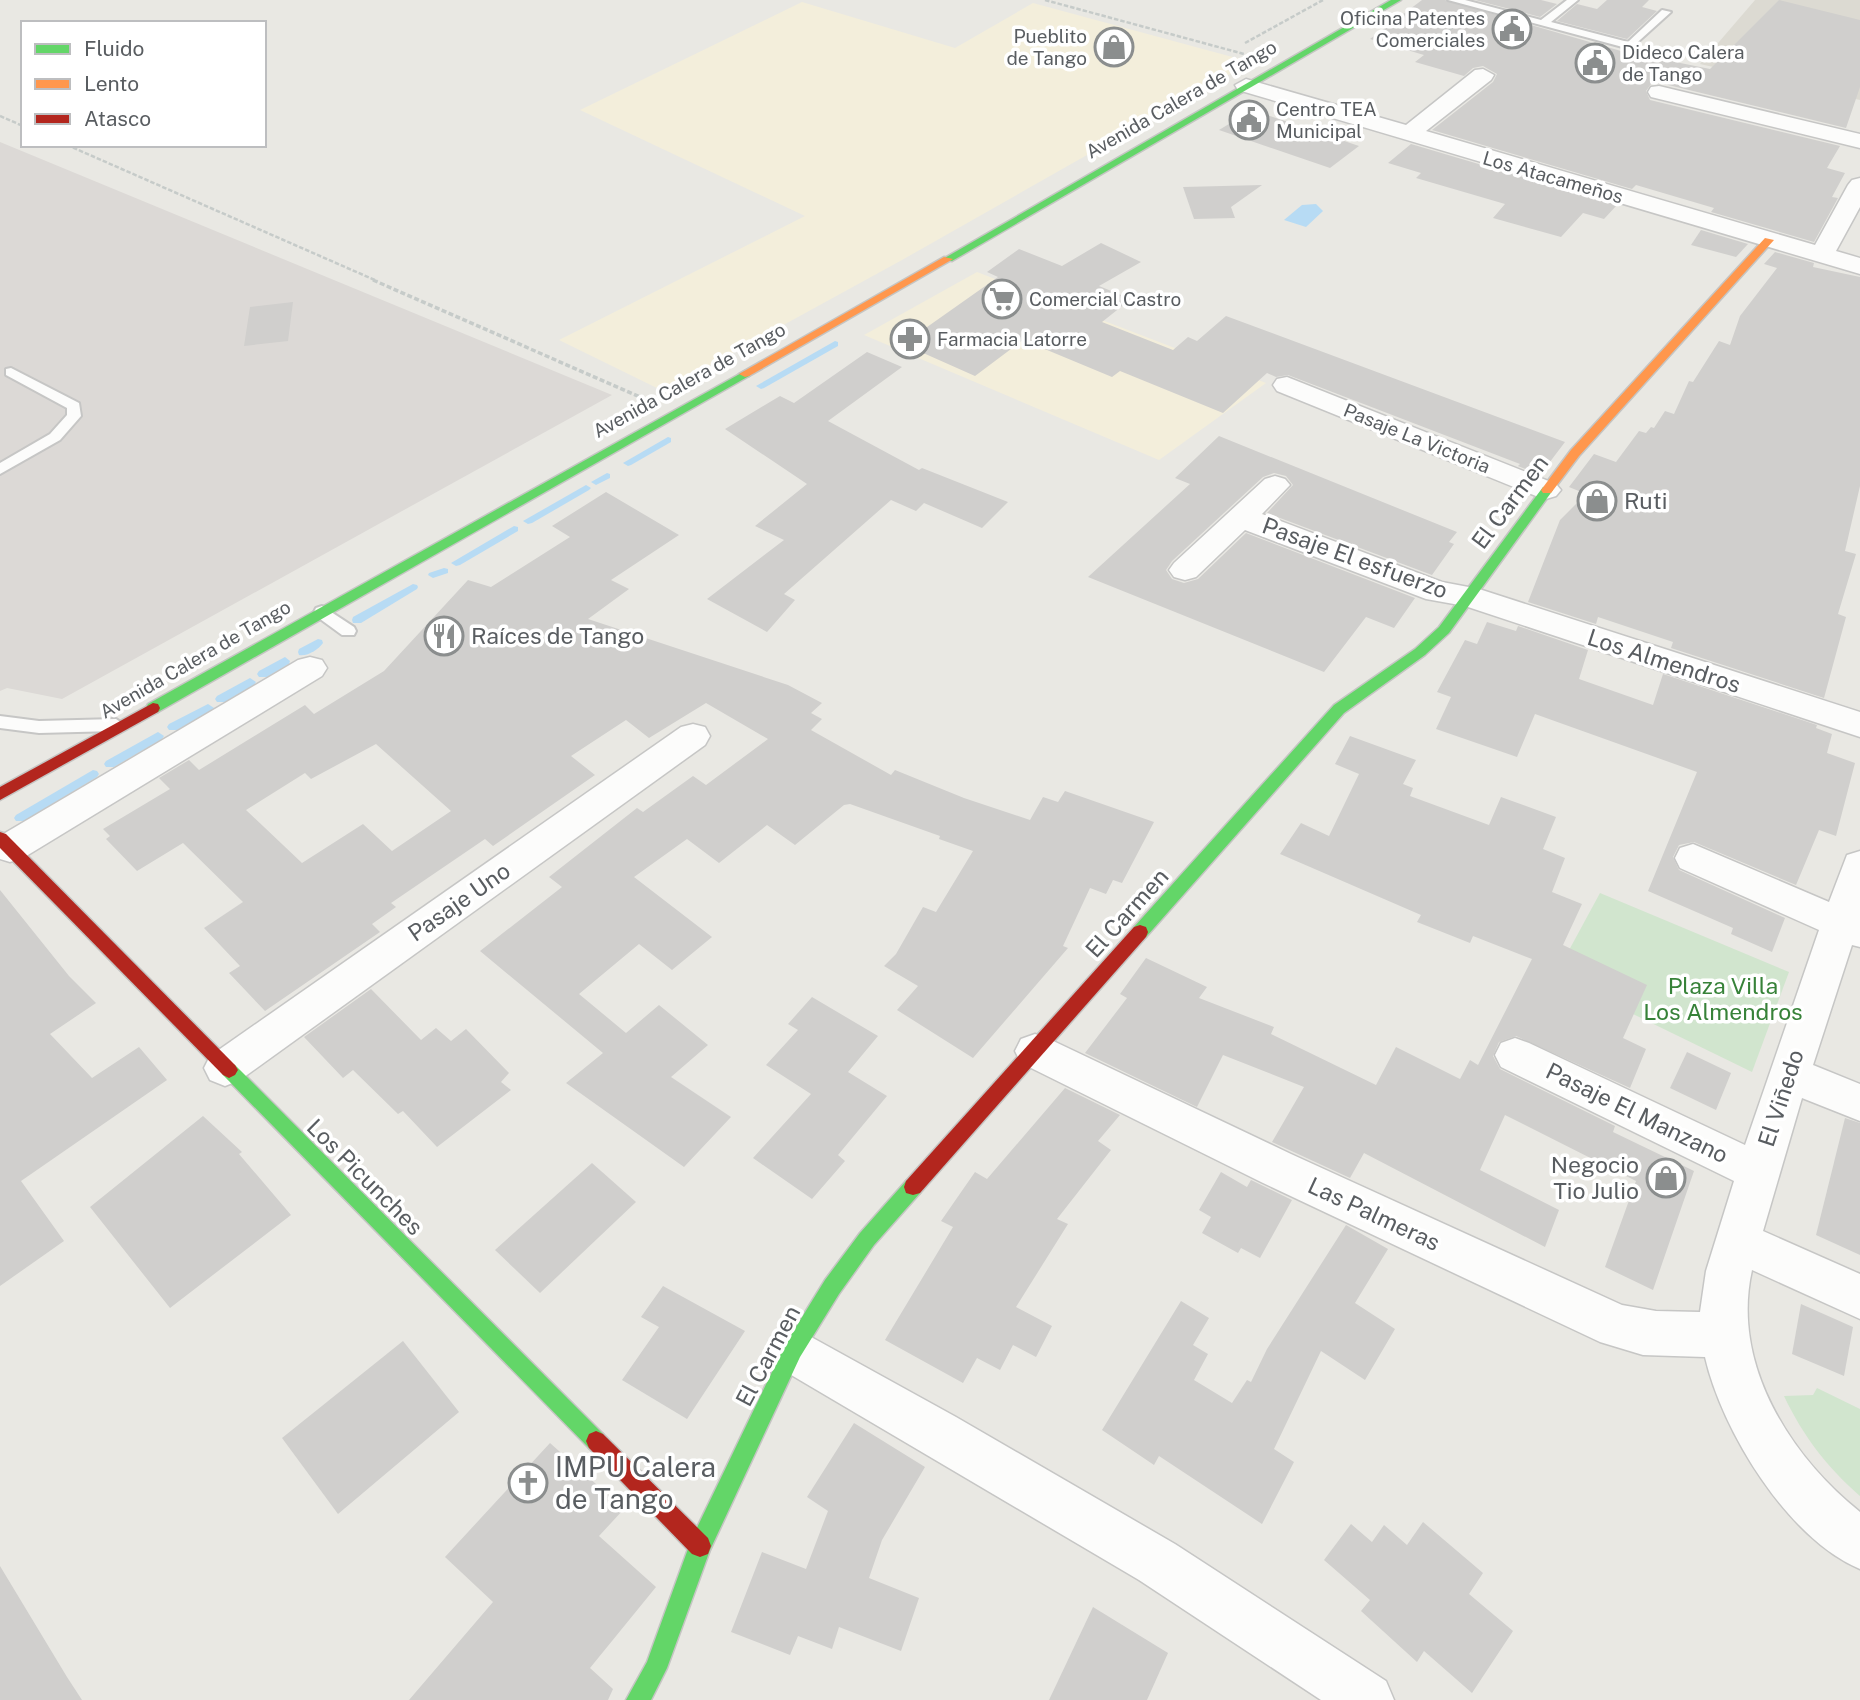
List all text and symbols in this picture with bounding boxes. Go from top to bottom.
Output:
place label: Oficina Patentes Comerciales [1340,7,1485,51]
public building icon: Oficina Patentes Comerciales [1491,8,1533,50]
legend [21,21,266,147]
place label: Pueblito de Tango [1007,25,1087,69]
shop icon: Pueblito de Tango [1093,26,1135,68]
street label: Avenida Calera de Tango [1082,35,1280,163]
text: Fluido [84,36,144,61]
place label: Dideco Calera de Tango [1622,41,1745,85]
public building icon: Dideco Calera de Tango [1574,42,1616,84]
text: Lento [84,71,139,96]
place label: Centro TEA Municipal [1276,98,1377,142]
public building icon: Centro TEA Municipal [1228,99,1270,141]
text: Atasco [84,106,151,131]
street label: Los Atacameños [1480,146,1626,208]
supermarket icon: Comercial Castro [981,278,1023,320]
place label: Comercial Castro [1029,288,1181,310]
street label: Avenida Calera de Tango [589,318,789,442]
pharmacy icon: Farmacia Latorre [889,318,931,360]
place label: Farmacia Latorre [937,328,1087,350]
street label: Pasaje La Victoria [1341,399,1493,477]
street label: El Carmen [1466,450,1554,554]
shop icon: Ruti [1576,480,1618,522]
place label: Ruti [1624,487,1667,514]
street label: Pasaje El esfuerzo [1259,511,1452,604]
street label: Avenida Calera de Tango [96,595,294,723]
restaurant icon: Raíces de Tango [423,615,465,657]
place label: Raíces de Tango [471,622,644,649]
street label: Los Almendros [1584,623,1744,698]
street label: Pasaje Uno [403,857,515,947]
street label: El Carmen [1080,863,1174,963]
park label: Plaza Villa Los Almendros [1643,972,1803,1025]
street label: El Viñedo [1752,1046,1809,1150]
street label: Pasaje El Manzano [1542,1057,1733,1168]
street label: Los Picunches [302,1113,429,1240]
place label: Negocio Tio Julio [1551,1151,1639,1204]
shop icon: Negocio Tio Julio [1645,1157,1687,1199]
street label: Las Palmeras [1304,1171,1444,1256]
street label: El Carmen [730,1301,805,1411]
place label: IMPU Calera de Tango [555,1450,716,1515]
church icon: IMPU Calera de Tango [507,1462,549,1504]

